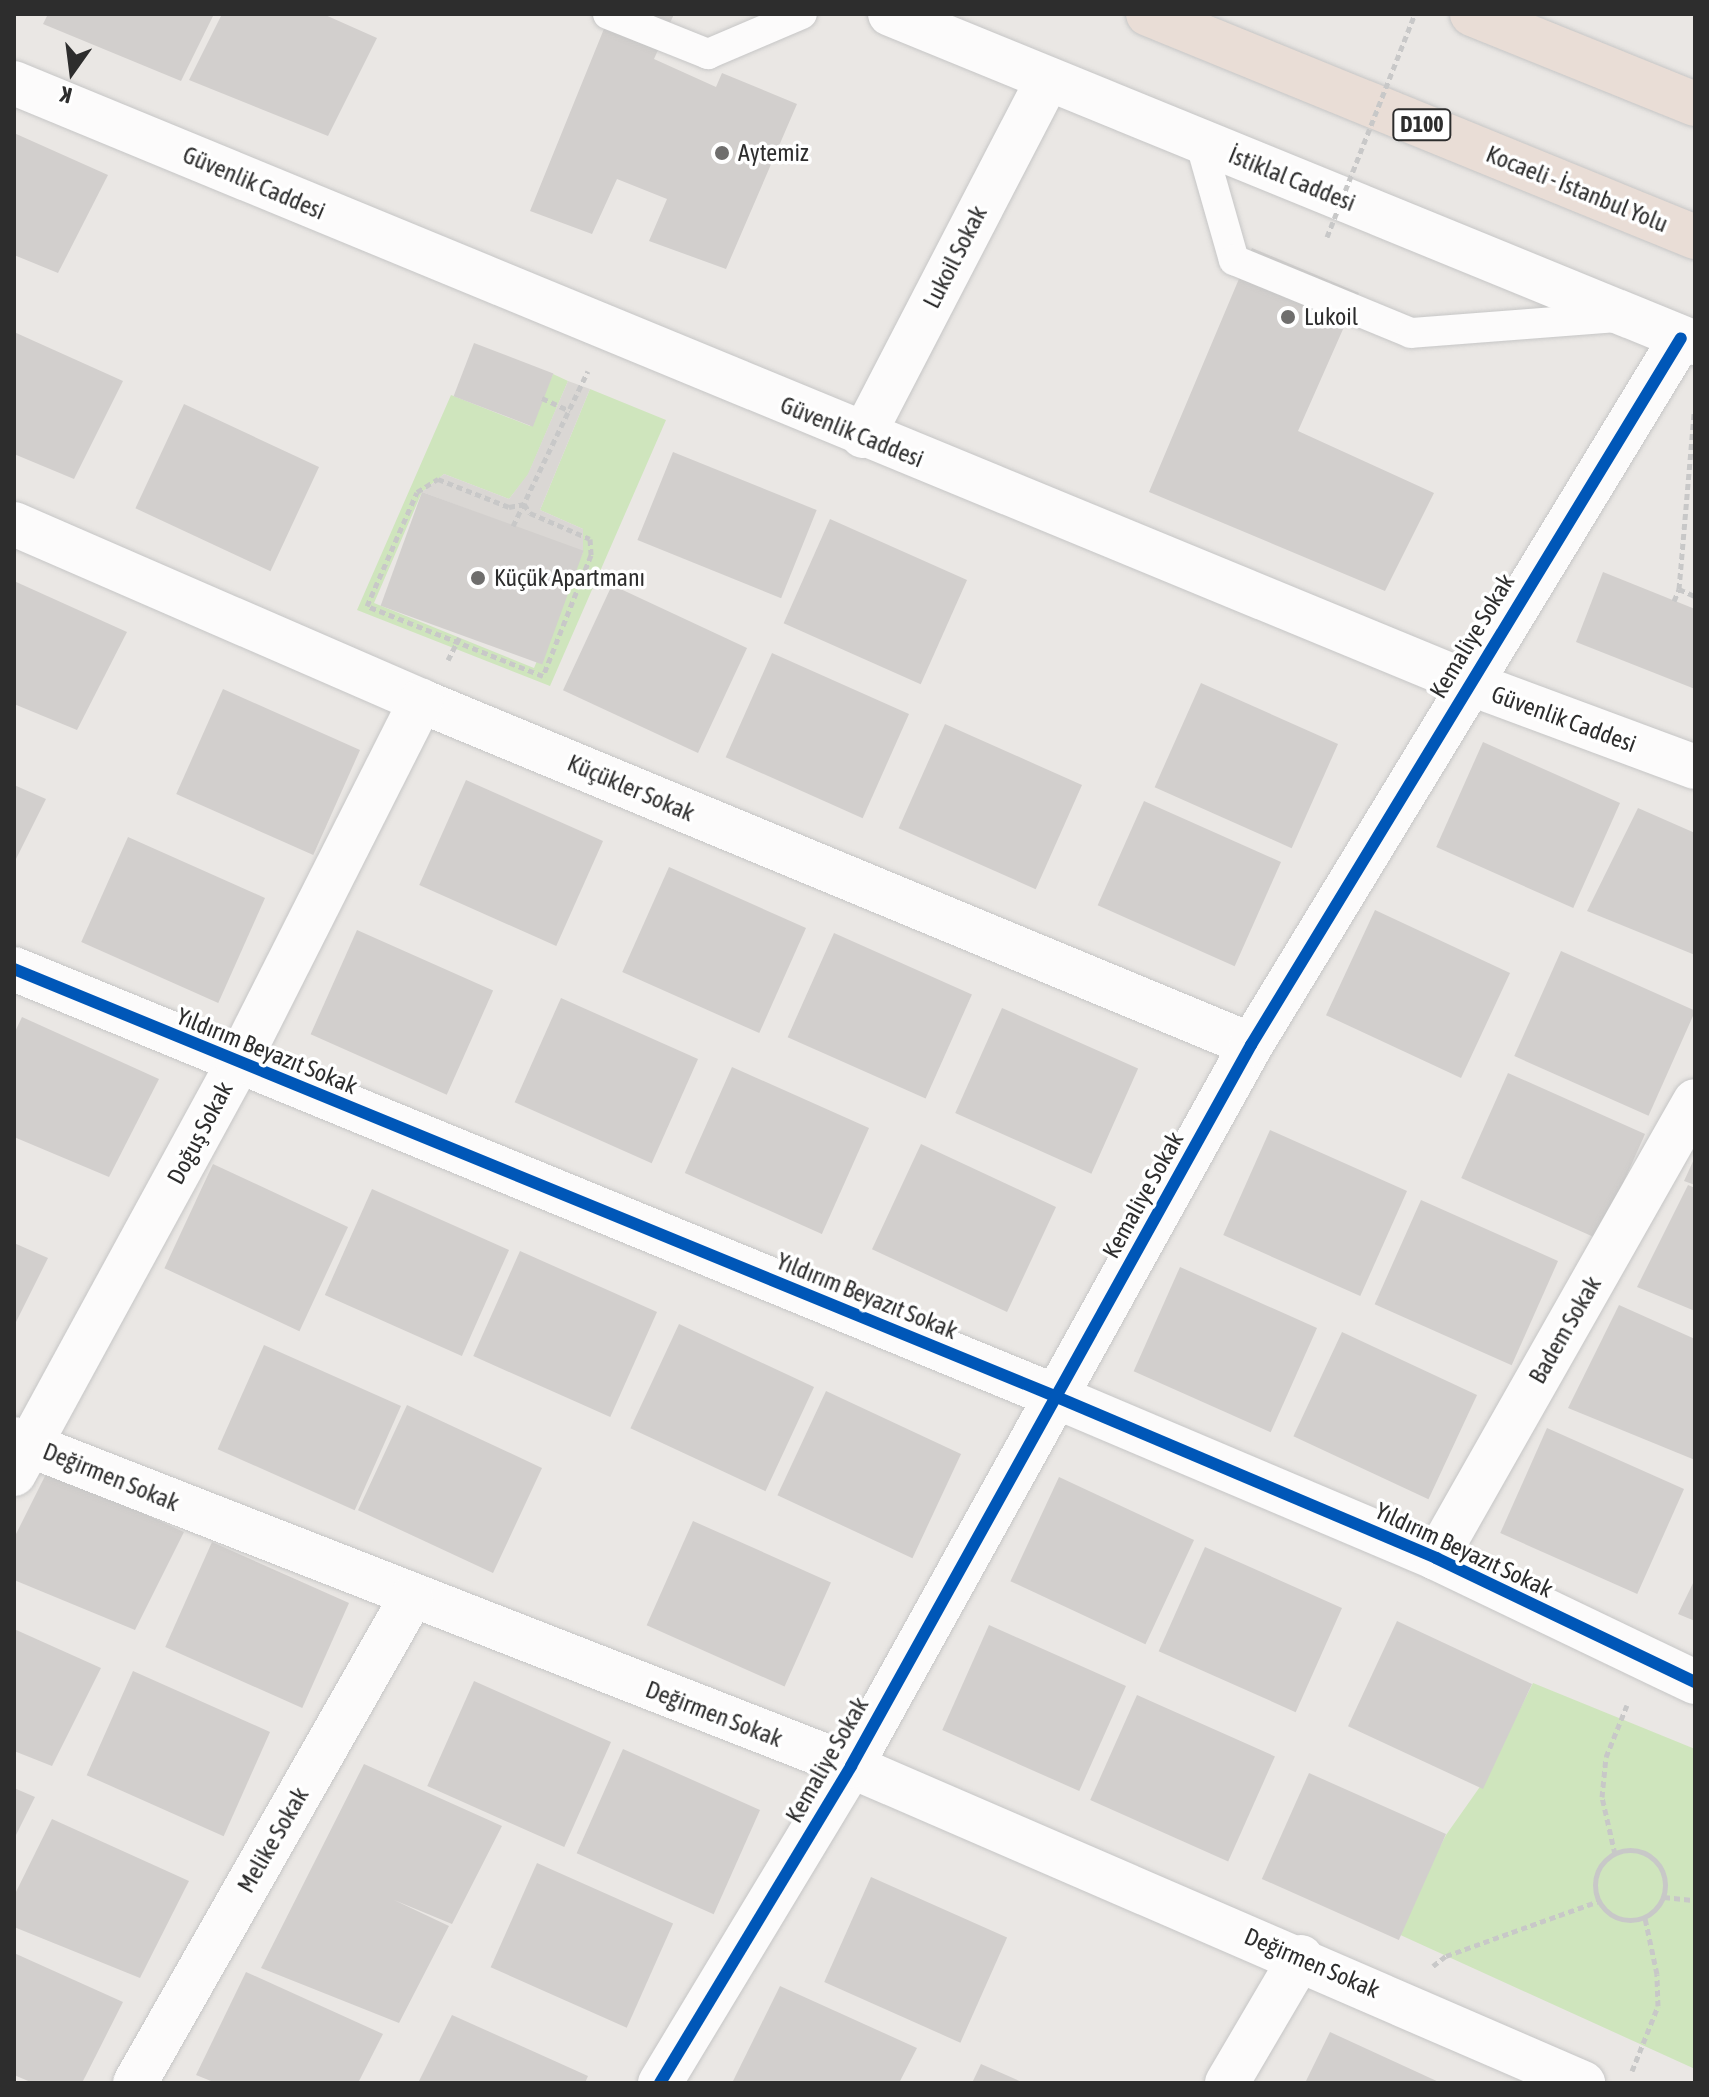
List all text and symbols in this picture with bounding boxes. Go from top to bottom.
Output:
north arrow [32,32,112,112]
text: K [58,81,75,109]
road number: D100 [1392,107,1452,143]
place label: Aytemiz [738,139,809,167]
street label: Kocaeli - İstanbul Yolu [1482,139,1672,239]
street label: Güvenlik Caddesi [178,140,330,226]
street label: İstiklal Caddesi [1224,140,1360,218]
marker: Aytemiz [713,144,731,162]
street label: Lukoil Sokak [917,201,993,313]
place label: Lukoil [1304,303,1358,331]
marker: Lukoil [1279,308,1297,326]
street label: Güvenlik Caddesi [776,390,928,474]
place label: Küçük Apartmanı [494,564,645,592]
marker: Küçük Apartmanı [469,569,487,587]
street label: Kemaliye Sokak [1424,569,1520,703]
street label: Güvenlik Caddesi [1488,680,1640,758]
street label: Küçükler Sokak [563,748,699,828]
street label: Yıldırım Beyazıt Sokak [172,1002,362,1100]
street label: Doğuş Sokak [161,1077,239,1189]
street label: Kemaliye Sokak [1096,1127,1190,1263]
street label: Yıldırım Beyazıt Sokak [772,1247,962,1345]
street label: Badem Sokak [1523,1271,1607,1389]
street label: Değirmen Sokak [39,1437,183,1517]
street label: Yıldırım Beyazıt Sokak [1371,1496,1557,1604]
street label: Değirmen Sokak [642,1675,786,1753]
street label: Kemaliye Sokak [780,1692,874,1828]
street label: Melike Sokak [231,1782,315,1898]
street label: Değirmen Sokak [1240,1922,1384,2004]

